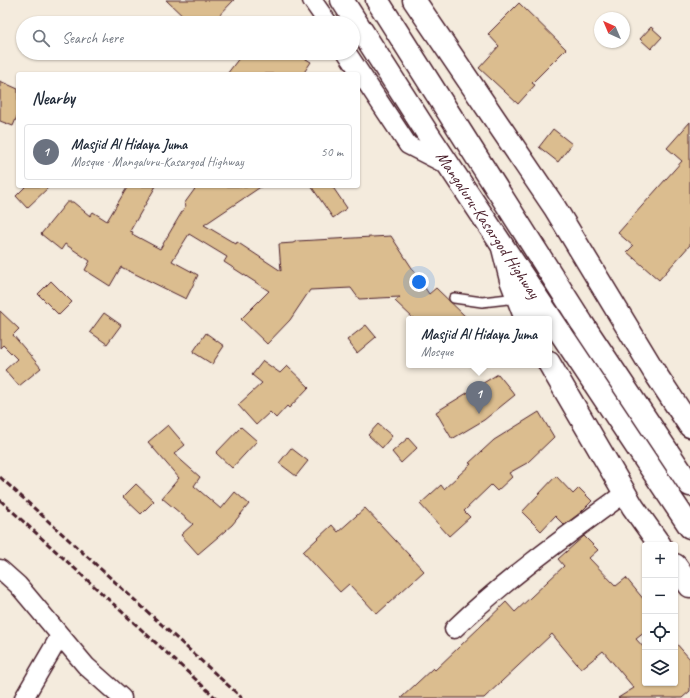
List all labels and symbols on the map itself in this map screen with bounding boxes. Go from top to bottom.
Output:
north arrow [594,12,630,48]
street label: Mangaluru-Kasargod Highway [431,147,545,303]
your location [409,272,429,292]
pin: 1 [466,381,492,414]

